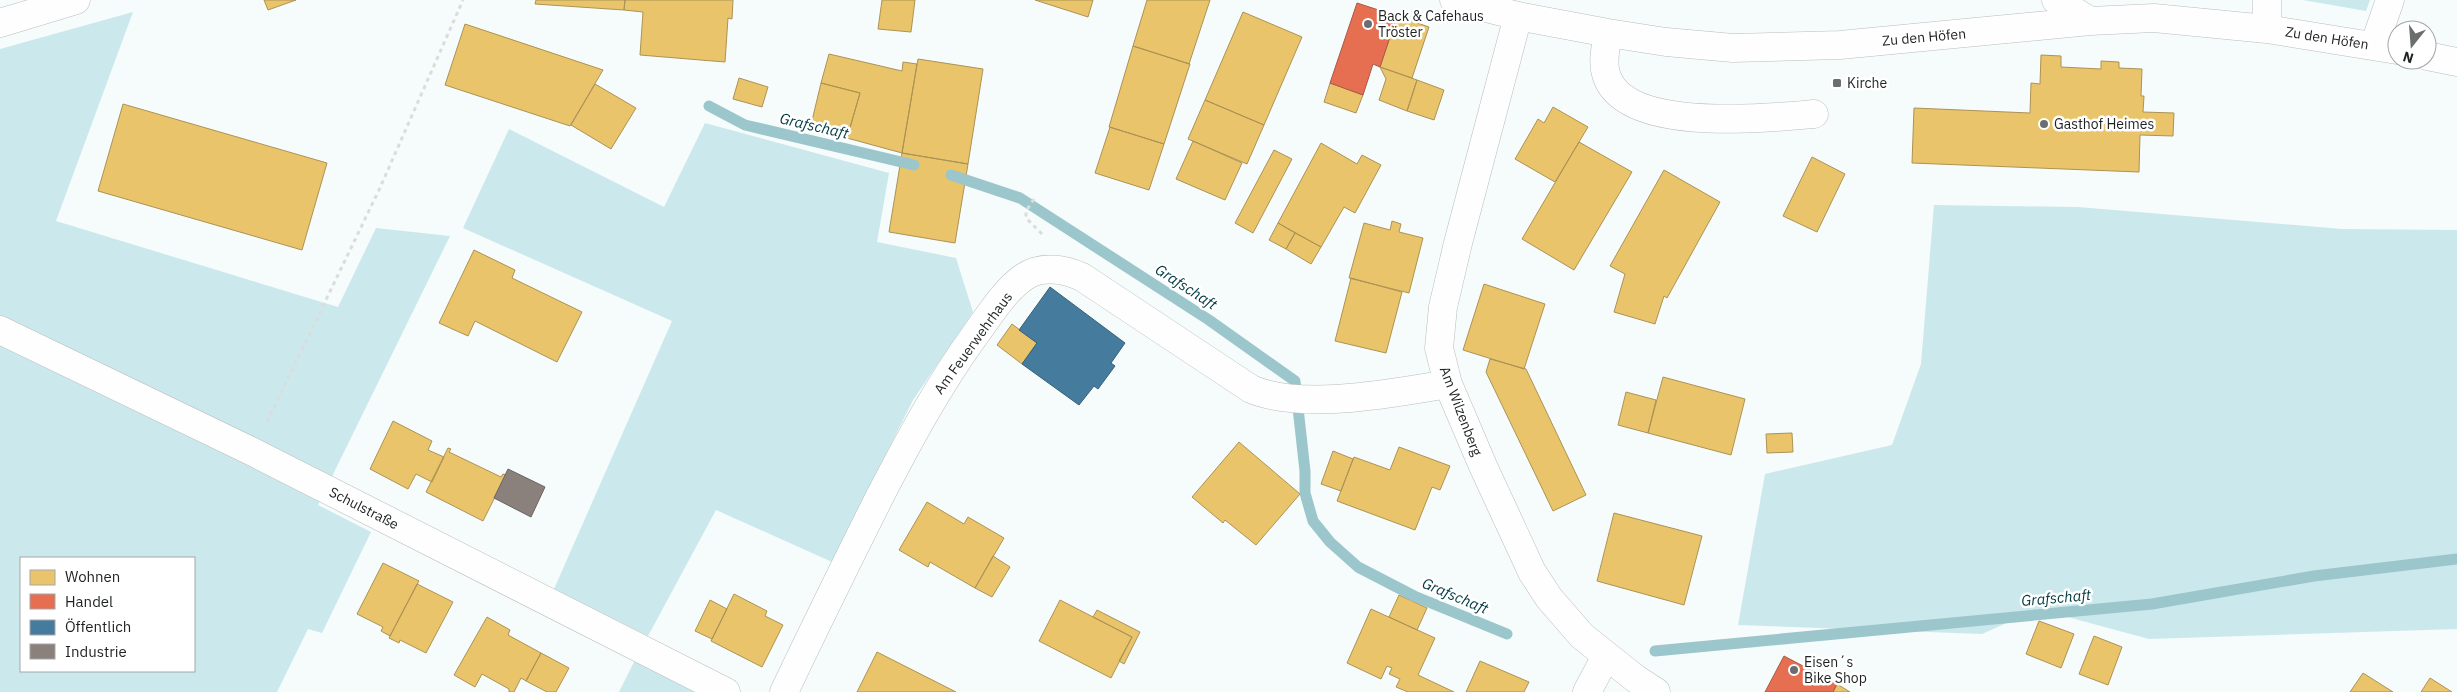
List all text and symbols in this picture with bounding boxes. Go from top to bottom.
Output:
place label: Back & Cafehaus Tröster [1378,7,1484,41]
marker: Back & Cafehaus Tröster [1362,18,1374,30]
north arrow [2387,20,2437,70]
street label: Zu den Höfen [2284,23,2370,53]
street label: Zu den Höfen [1881,24,1967,50]
text: N [2401,47,2416,68]
place label: Kirche [1847,74,1887,92]
marker: Kirche [1831,77,1843,89]
water label: Grafschaft [778,108,851,143]
place label: Gasthof Heimes [2054,115,2154,133]
marker: Gasthof Heimes [2038,118,2050,130]
water label: Grafschaft [1152,260,1222,314]
street label: Am Feuerwehrhaus [930,288,1016,398]
street label: Am Wilzenberg [1436,364,1487,459]
street label: Schulstraße [326,483,402,533]
legend [20,557,195,672]
text: Wohnen [65,567,120,586]
water label: Grafschaft [1419,573,1492,618]
water label: Grafschaft [2020,585,2093,610]
text: Handel [65,592,113,611]
text: Öffentlich [65,617,131,636]
text: Industrie [65,642,127,661]
place label: Eisen´s Bike Shop [1804,653,1867,687]
marker: Eisen´s Bike Shop [1788,664,1800,676]

